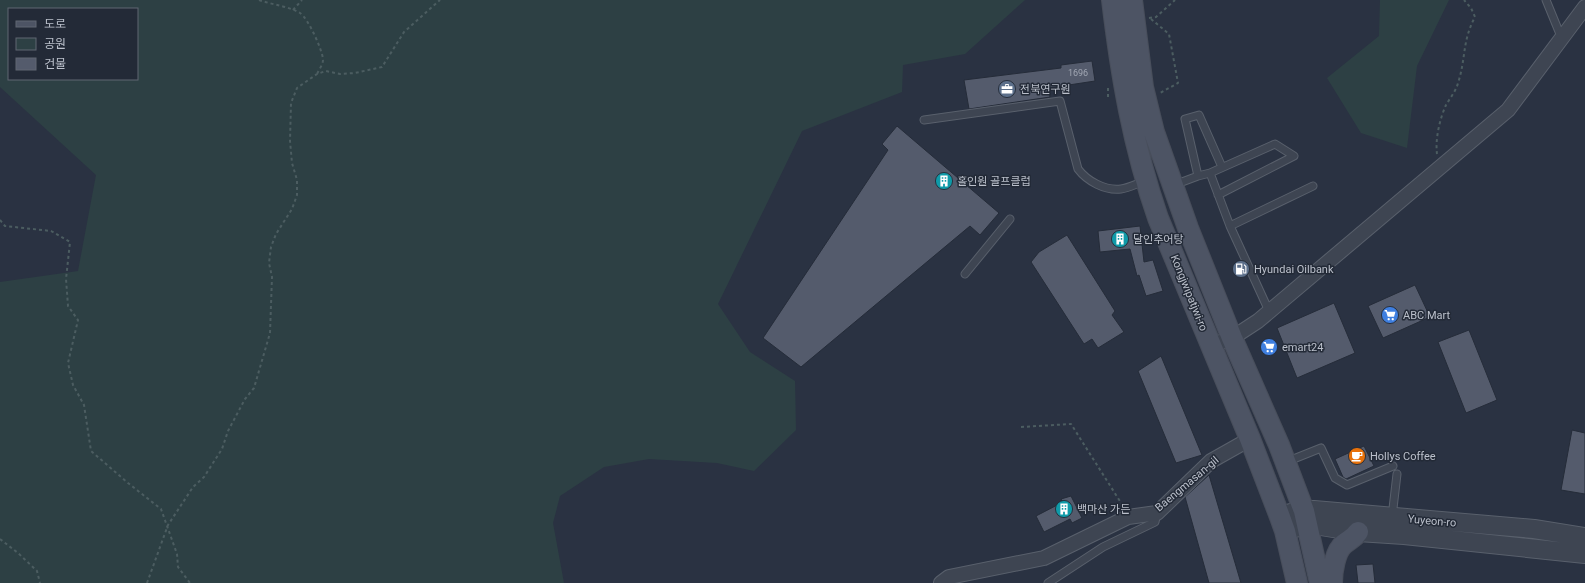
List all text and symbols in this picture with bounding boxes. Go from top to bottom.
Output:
legend [8,8,138,80]
text: 도로 [44,17,66,31]
text: 공원 [44,37,66,51]
text: 건물 [44,57,66,71]
house number: 1696 [1068,68,1088,78]
office icon: 전북연구원 [997,79,1017,99]
place label: 전북연구원 [1020,83,1071,96]
building icon: 홀인원 골프클럽 [934,171,954,191]
place label: 홀인원 골프클럽 [957,175,1031,188]
building icon: 달인추어탕 [1110,229,1130,249]
place label: 달인추어탕 [1133,233,1184,246]
street label: Kongjwipatjwi-ro [1168,253,1210,333]
fuel station icon: Hyundai Oilbank [1231,259,1251,279]
place label: Hyundai Oilbank [1254,263,1334,276]
supermarket icon: ABC Mart [1380,305,1400,325]
place label: ABC Mart [1403,309,1451,322]
supermarket icon: emart24 [1259,337,1279,357]
place label: emart24 [1282,341,1323,354]
cafe icon: Hollys Coffee [1347,446,1367,466]
place label: Hollys Coffee [1370,450,1436,463]
street label: Baengmasan-gil [1153,454,1221,514]
building icon: 백마산 가든 [1054,499,1074,519]
place label: 백마산 가든 [1077,503,1130,516]
street label: Yuyeon-ro [1407,512,1457,530]

